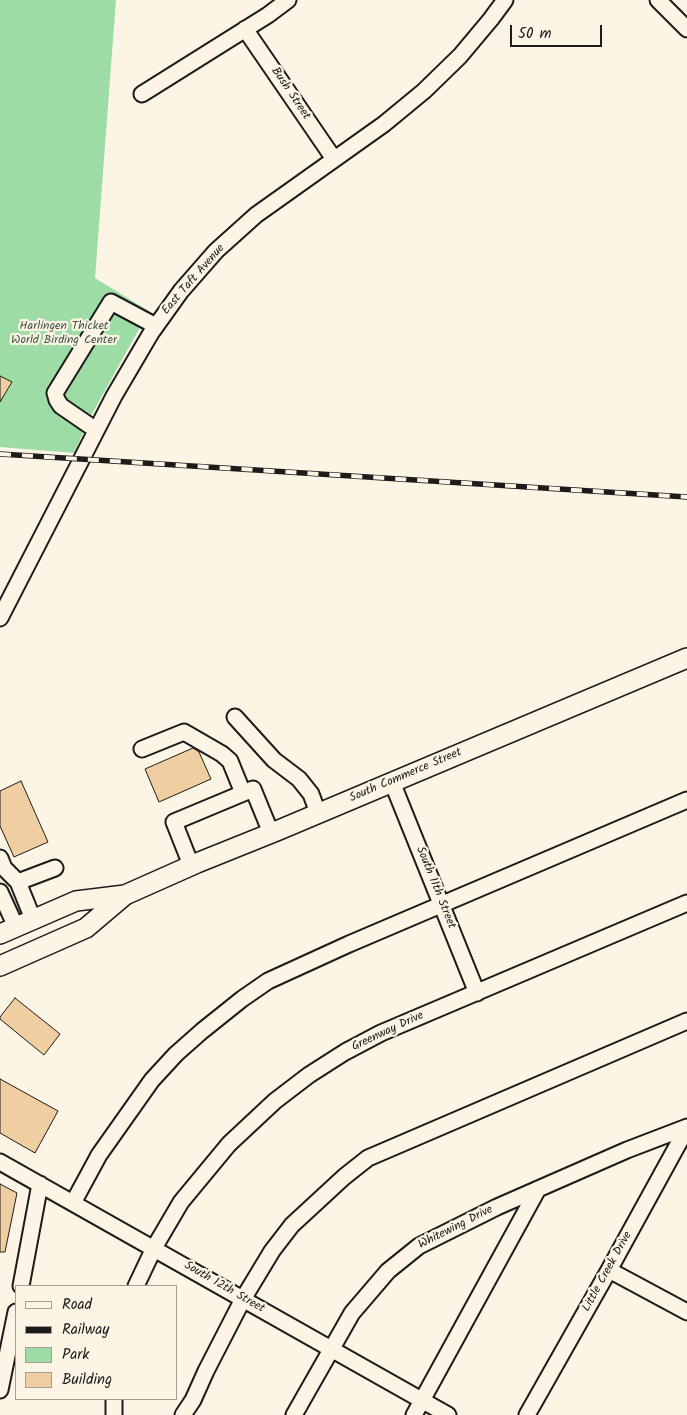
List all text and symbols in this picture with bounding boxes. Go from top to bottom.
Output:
scale bar [512,15,604,47]
text: 50 m [518,22,552,46]
street label: Bush Street [267,65,313,123]
street label: East Taft Avenue [160,242,228,318]
park label: Harlingen Thicket World Birding Center [11,320,117,348]
street label: South Commerce Street [348,746,464,806]
street label: South 11th Street [412,845,458,931]
street label: Greenway Drive [350,1009,426,1055]
street label: Whitewing Drive [416,1203,496,1253]
street label: Little Creek Drive [580,1229,636,1315]
street label: South 12th Street [181,1259,267,1317]
legend [15,1285,178,1400]
text: Road [62,1293,92,1317]
text: Railway [62,1318,109,1342]
text: Park [62,1343,89,1367]
text: Building [62,1368,112,1392]

